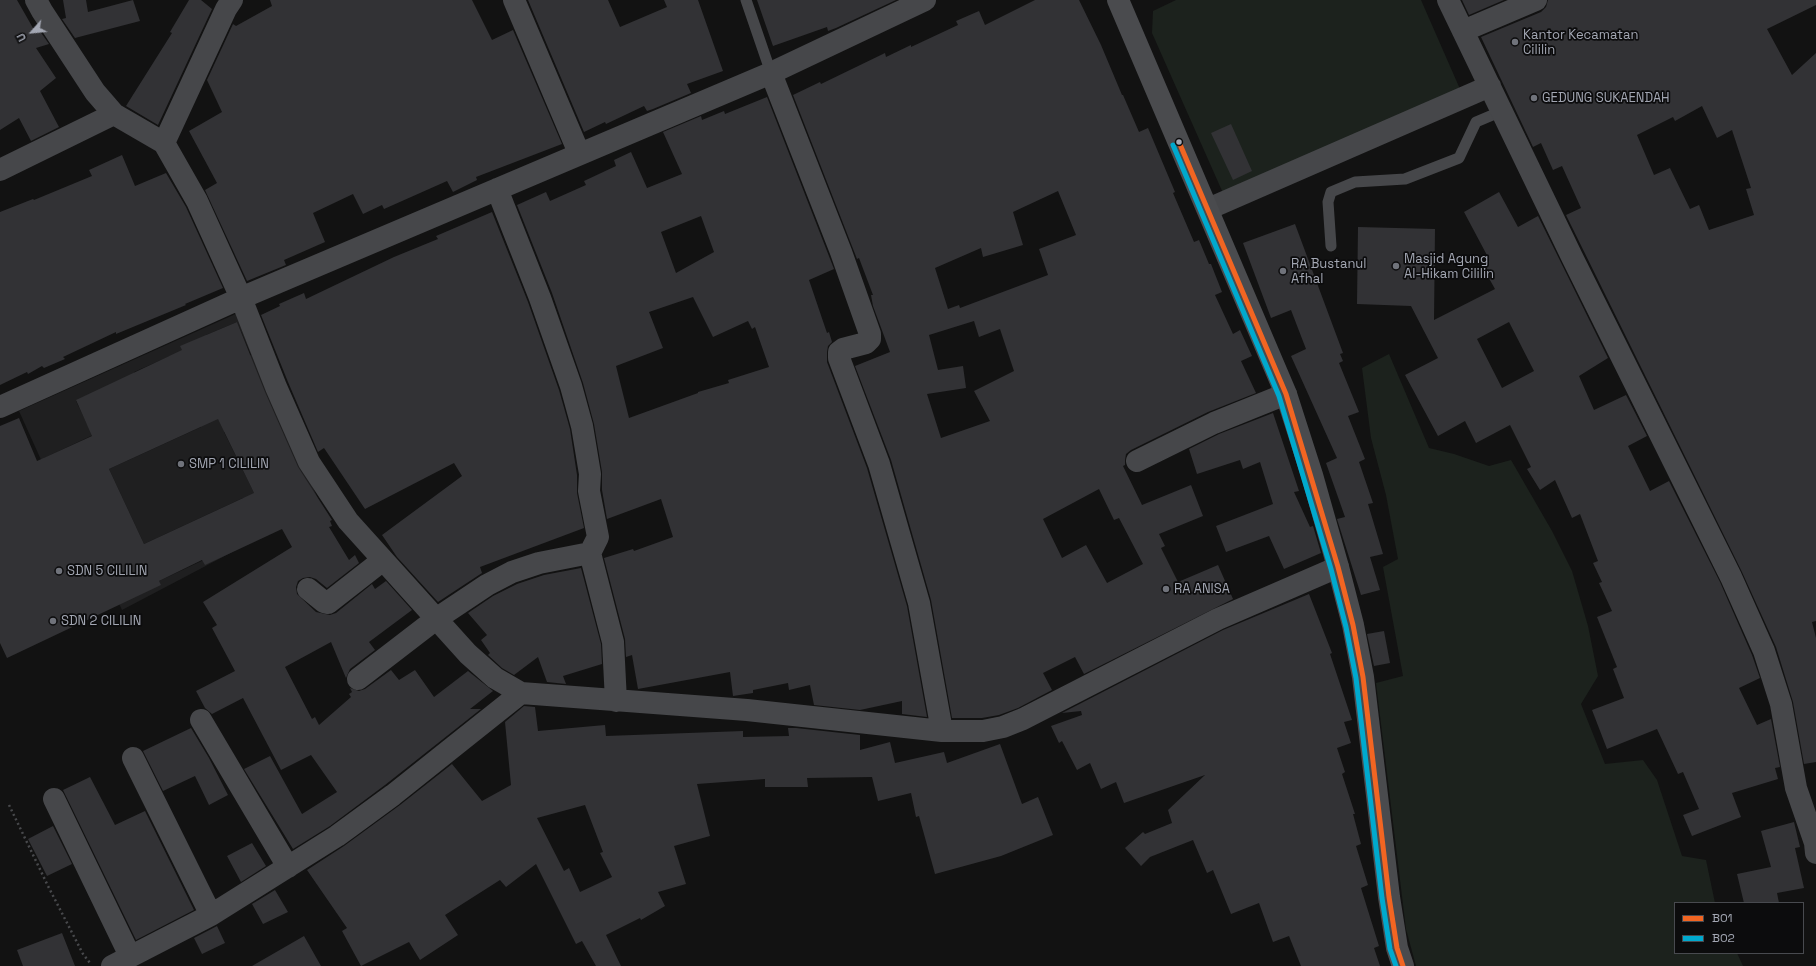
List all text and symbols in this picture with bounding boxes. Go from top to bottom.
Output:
north arrow [12,12,52,52]
place label: Kantor Kecamatan Cililin [1523,27,1638,58]
text: U [13,31,29,44]
marker: Kantor Kecamatan Cililin [1510,37,1520,47]
place label: GEDUNG SUKAENDAH [1542,90,1670,106]
marker: GEDUNG SUKAENDAH [1529,93,1539,103]
unlabelled marker [1174,137,1184,147]
place label: Masjid Agung Al-Hikam Cililin [1404,251,1494,282]
place label: RA Bustanul Afhal [1291,256,1366,287]
marker: Masjid Agung Al-Hikam Cililin [1391,261,1401,271]
marker: RA Bustanul Afhal [1278,266,1288,276]
place label: SMP 1 CILILIN [189,456,269,472]
marker: SMP 1 CILILIN [176,459,186,469]
place label: SDN 5 CILILIN [67,563,147,579]
marker: SDN 5 CILILIN [54,566,64,576]
place label: RA ANISA [1174,581,1230,597]
marker: RA ANISA [1161,584,1171,594]
place label: SDN 2 CILILIN [61,613,141,629]
marker: SDN 2 CILILIN [48,616,58,626]
legend [1674,902,1804,954]
text: B01 [1712,910,1733,926]
text: B02 [1712,930,1735,946]

